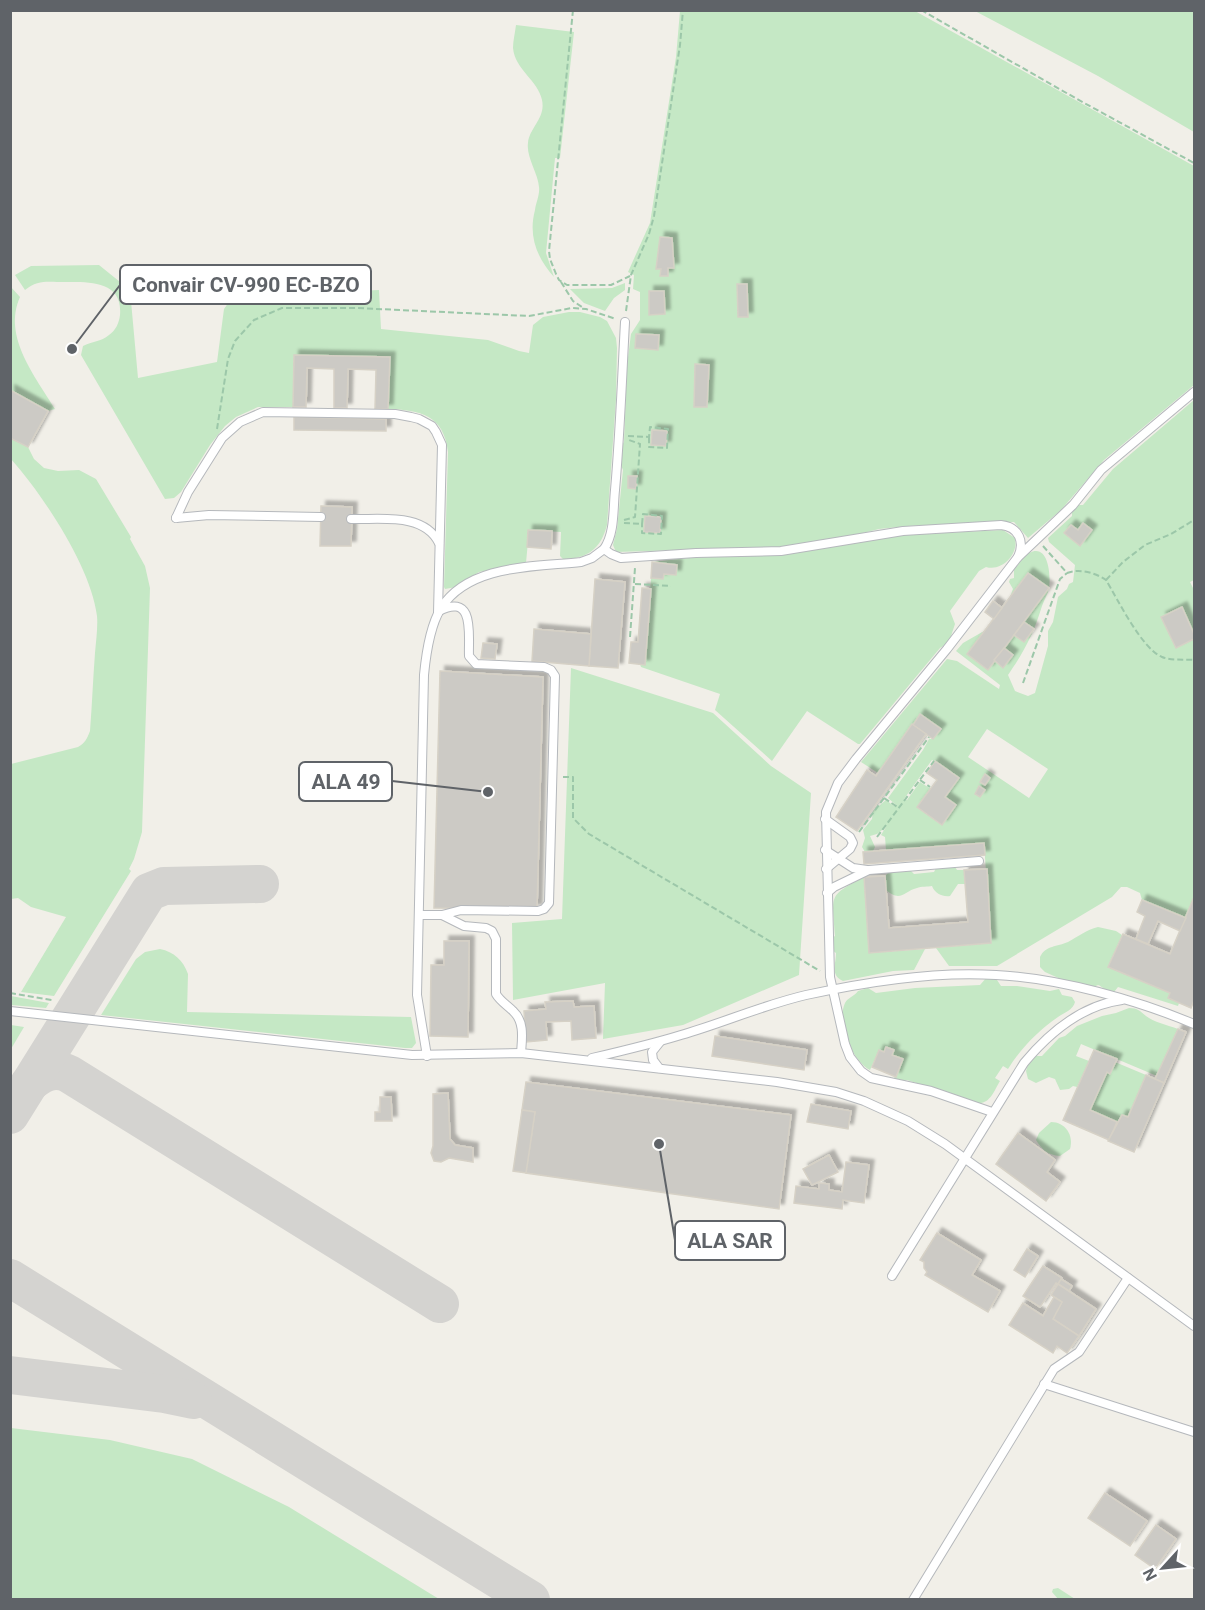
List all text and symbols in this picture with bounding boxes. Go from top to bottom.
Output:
callout: Convair CV-990 EC-BZO [120,265,371,304]
text: Convair CV-990 EC-BZO [132,273,360,297]
callout: ALA 49 [299,762,392,801]
text: ALA 49 [311,770,381,794]
callout: ALA SAR [675,1221,785,1260]
text: ALA SAR [687,1229,773,1253]
north arrow [1133,1538,1193,1598]
text: N [1139,1565,1161,1584]

